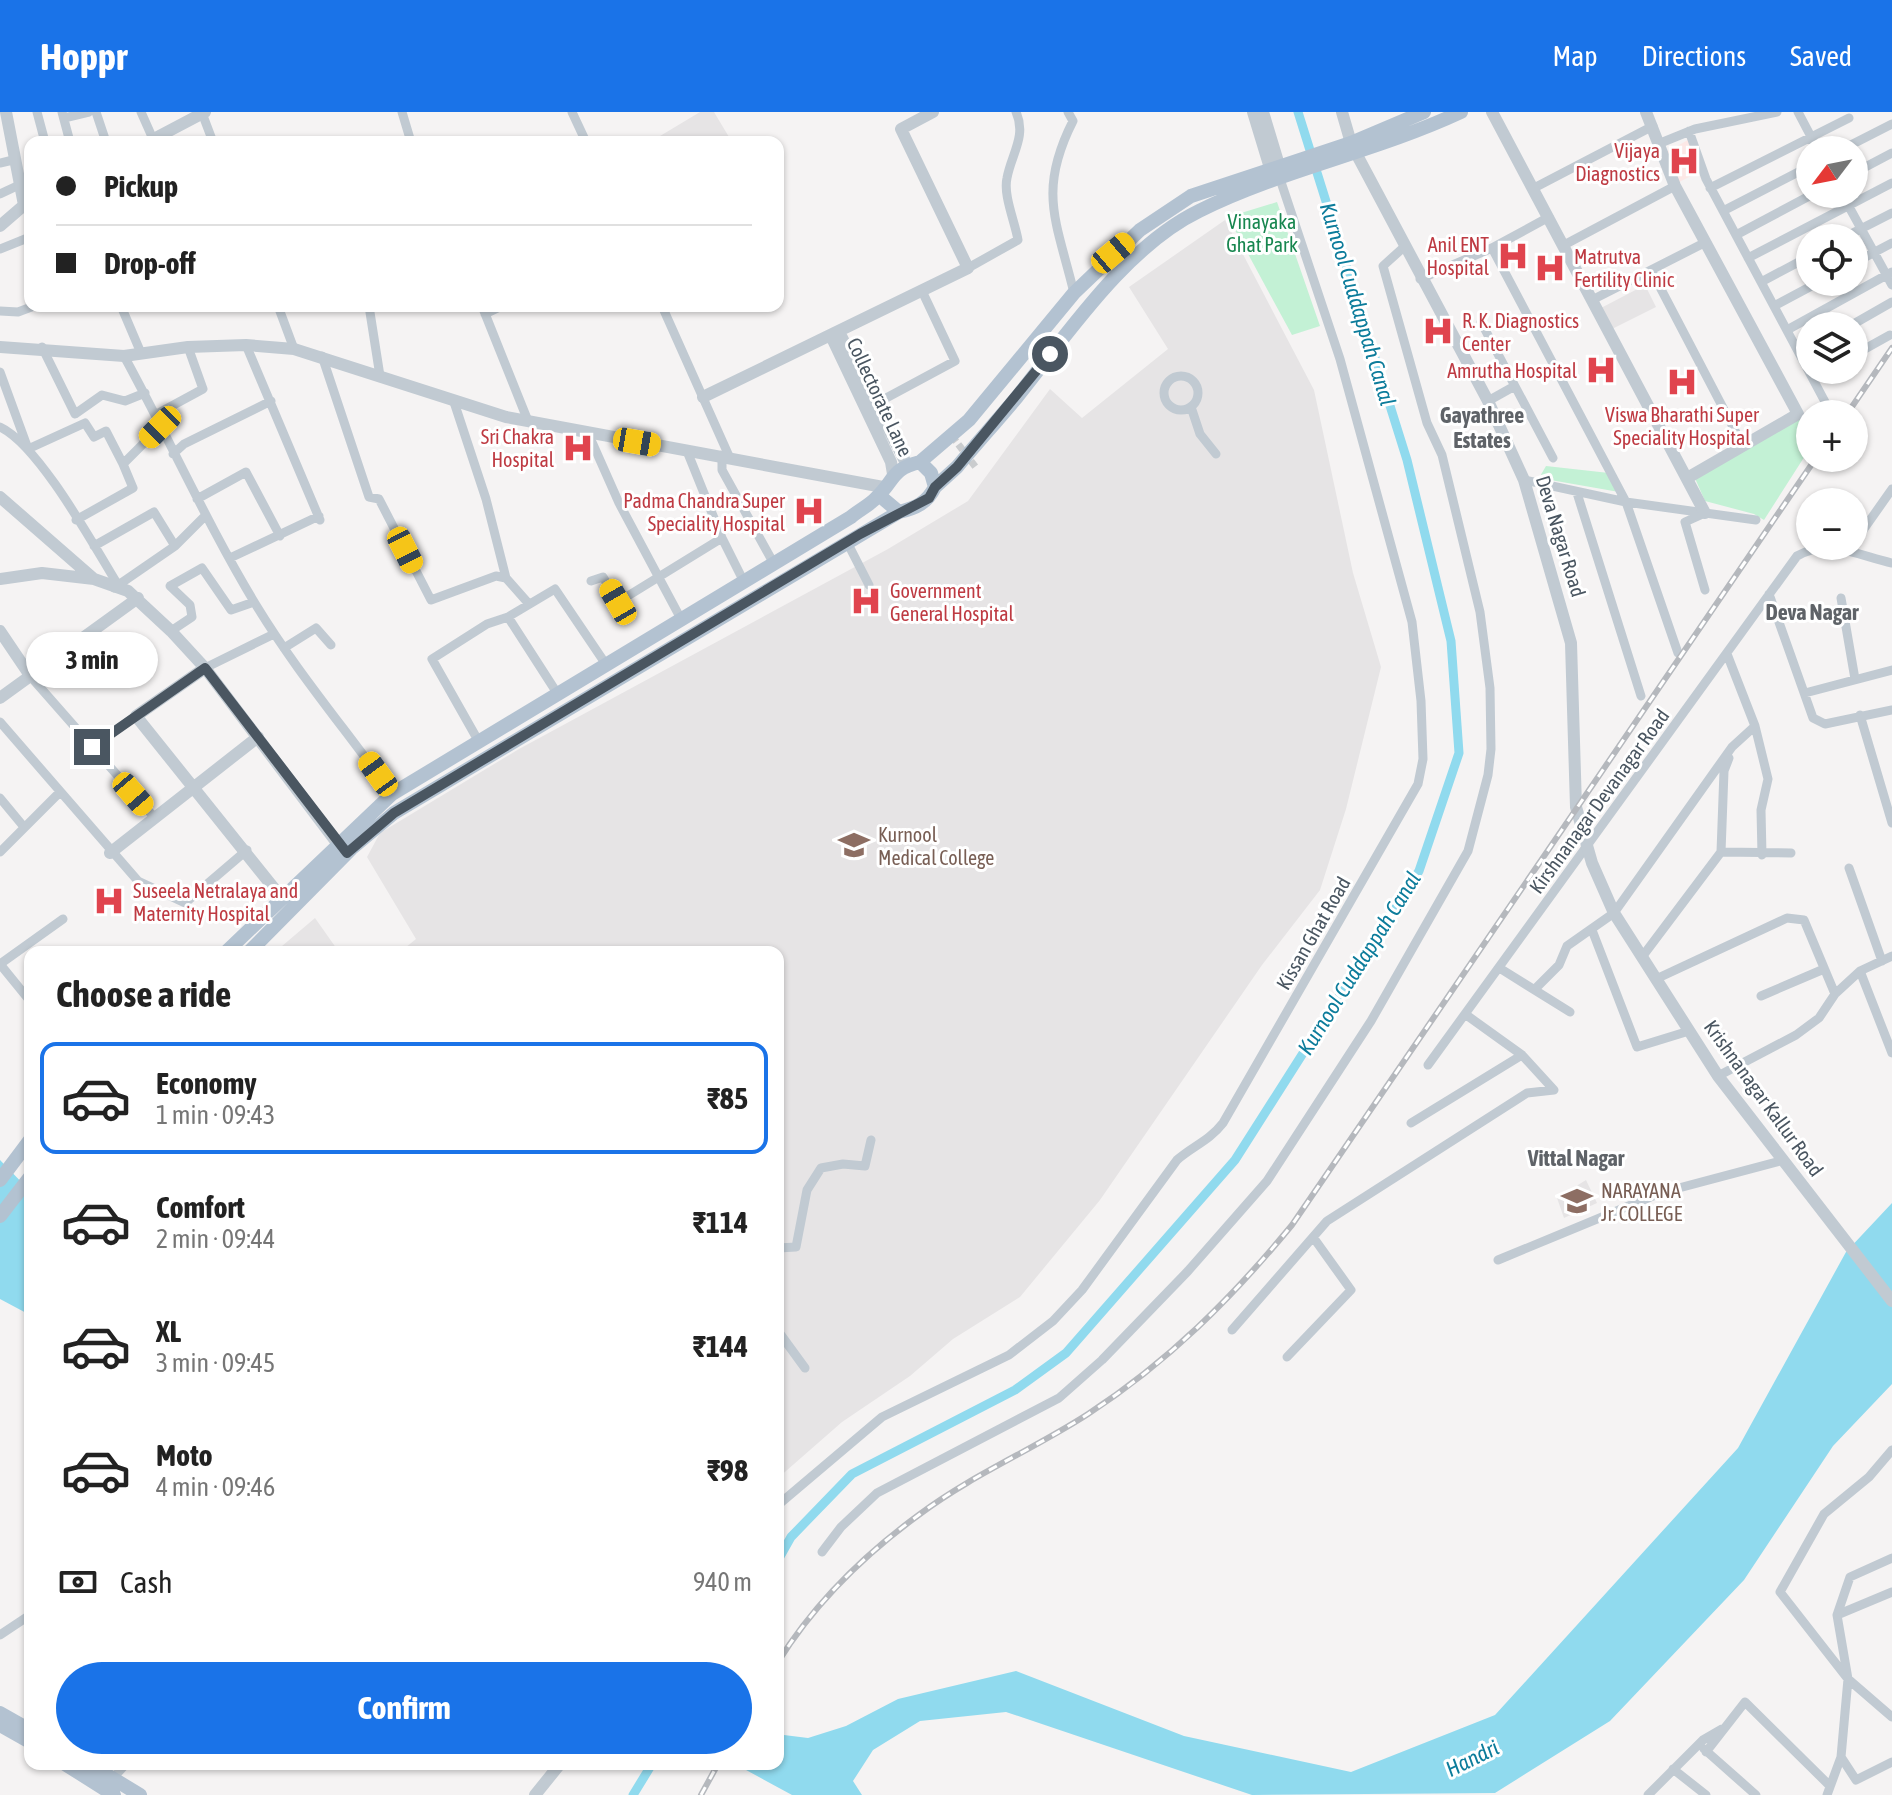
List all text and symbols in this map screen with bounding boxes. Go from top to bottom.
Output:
text: Hoppr [40,35,127,78]
text: Map [1553,40,1598,72]
text: Directions [1642,40,1746,72]
text: Saved [1790,40,1852,72]
north arrow [1796,136,1868,208]
map controls [1796,136,1868,560]
place label: Vijaya Diagnostics [1575,139,1660,185]
hospital icon: Vijaya Diagnostics [1667,144,1701,178]
text: Pickup [104,169,178,203]
water label: Kurnool Cuddappah Canal [1315,199,1401,409]
park label: Vinayaka Ghat Park [1226,210,1298,256]
button: locate [1796,224,1868,296]
car [1087,228,1139,278]
place label: Anil ENT Hospital [1426,233,1490,279]
hospital icon: Anil ENT Hospital [1496,239,1530,273]
place label: Matrutva Fertility Clinic [1574,245,1675,291]
text: Drop-off [104,246,196,280]
hospital icon: Matrutva Fertility Clinic [1533,251,1567,285]
place label: R. K. Diagnostics Center [1462,309,1579,355]
button: layers [1796,312,1868,384]
hospital icon: R. K. Diagnostics Center [1421,314,1455,348]
street label: Collectorate Lane [843,334,917,460]
route start [1032,336,1068,372]
hospital icon: Amrutha Hospital [1584,353,1618,387]
place label: Amrutha Hospital [1447,359,1578,382]
hospital icon: Viswa Bharathi Super Speciality Hospital [1665,365,1699,399]
button: + [1796,400,1868,472]
car [135,402,185,452]
district label: Gayathree Estates [1440,402,1524,453]
place label: Viswa Bharathi Super Speciality Hospital [1605,403,1760,449]
place label: Sri Chakra Hospital [481,425,555,471]
car [611,426,663,458]
hospital icon: Sri Chakra Hospital [561,431,595,465]
street label: Deva Nagar Road [1532,473,1590,599]
button: − [1796,488,1868,560]
place label: Padma Chandra Super Speciality Hospital [623,489,786,535]
hospital icon: Padma Chandra Super Speciality Hospital [792,494,826,528]
car [383,523,427,577]
car [596,575,640,629]
place label: Government General Hospital [890,579,1015,625]
hospital icon: Government General Hospital [849,584,883,618]
district label: Deva Nagar [1765,599,1859,625]
callout: 3 min [26,631,158,687]
text: 3 min [65,645,119,675]
street label: Kirshnanagar Devanagar Road [1524,704,1674,898]
route end [74,729,110,765]
car [354,748,402,800]
car [108,768,158,820]
place label: Kurnool Medical College [878,823,994,869]
school or university icon: Kurnool Medical College [837,828,871,862]
water label: Kurnool Cuddappah Canal [1292,867,1426,1059]
street label: Kissan Ghat Road [1271,872,1355,994]
place label: Suseela Netralaya and Maternity Hospital [133,879,298,925]
hospital icon: Suseela Netralaya and Maternity Hospital [92,884,126,918]
text: Choose a ride [56,973,231,1015]
street label: Krishnanagar Kallur Road [1700,1016,1828,1180]
icon: car [60,1062,132,1134]
text: Economy [156,1066,257,1100]
text: ₹85 [707,1081,748,1115]
text: 1 min · 09:43 [156,1100,275,1130]
district label: Vittal Nagar [1527,1145,1625,1171]
place label: NARAYANA Jr. COLLEGE [1601,1179,1683,1225]
school or university icon: NARAYANA Jr. COLLEGE [1560,1184,1594,1218]
icon: car [60,1186,132,1258]
text: Comfort [156,1190,245,1224]
text: ₹114 [693,1205,748,1239]
text: 2 min · 09:44 [156,1224,275,1254]
icon: car [60,1310,132,1382]
text: XL [156,1314,181,1348]
text: ₹144 [693,1329,748,1363]
text: 3 min · 09:45 [156,1348,275,1378]
icon: car [60,1434,132,1506]
text: Moto [156,1438,213,1472]
text: ₹98 [707,1453,748,1487]
text: 4 min · 09:46 [156,1472,275,1502]
icon: cash [56,1560,100,1604]
text: Cash [120,1565,173,1599]
text: 940 m [693,1567,752,1597]
button: Confirm [56,1662,752,1754]
water label: Handri [1441,1734,1503,1782]

